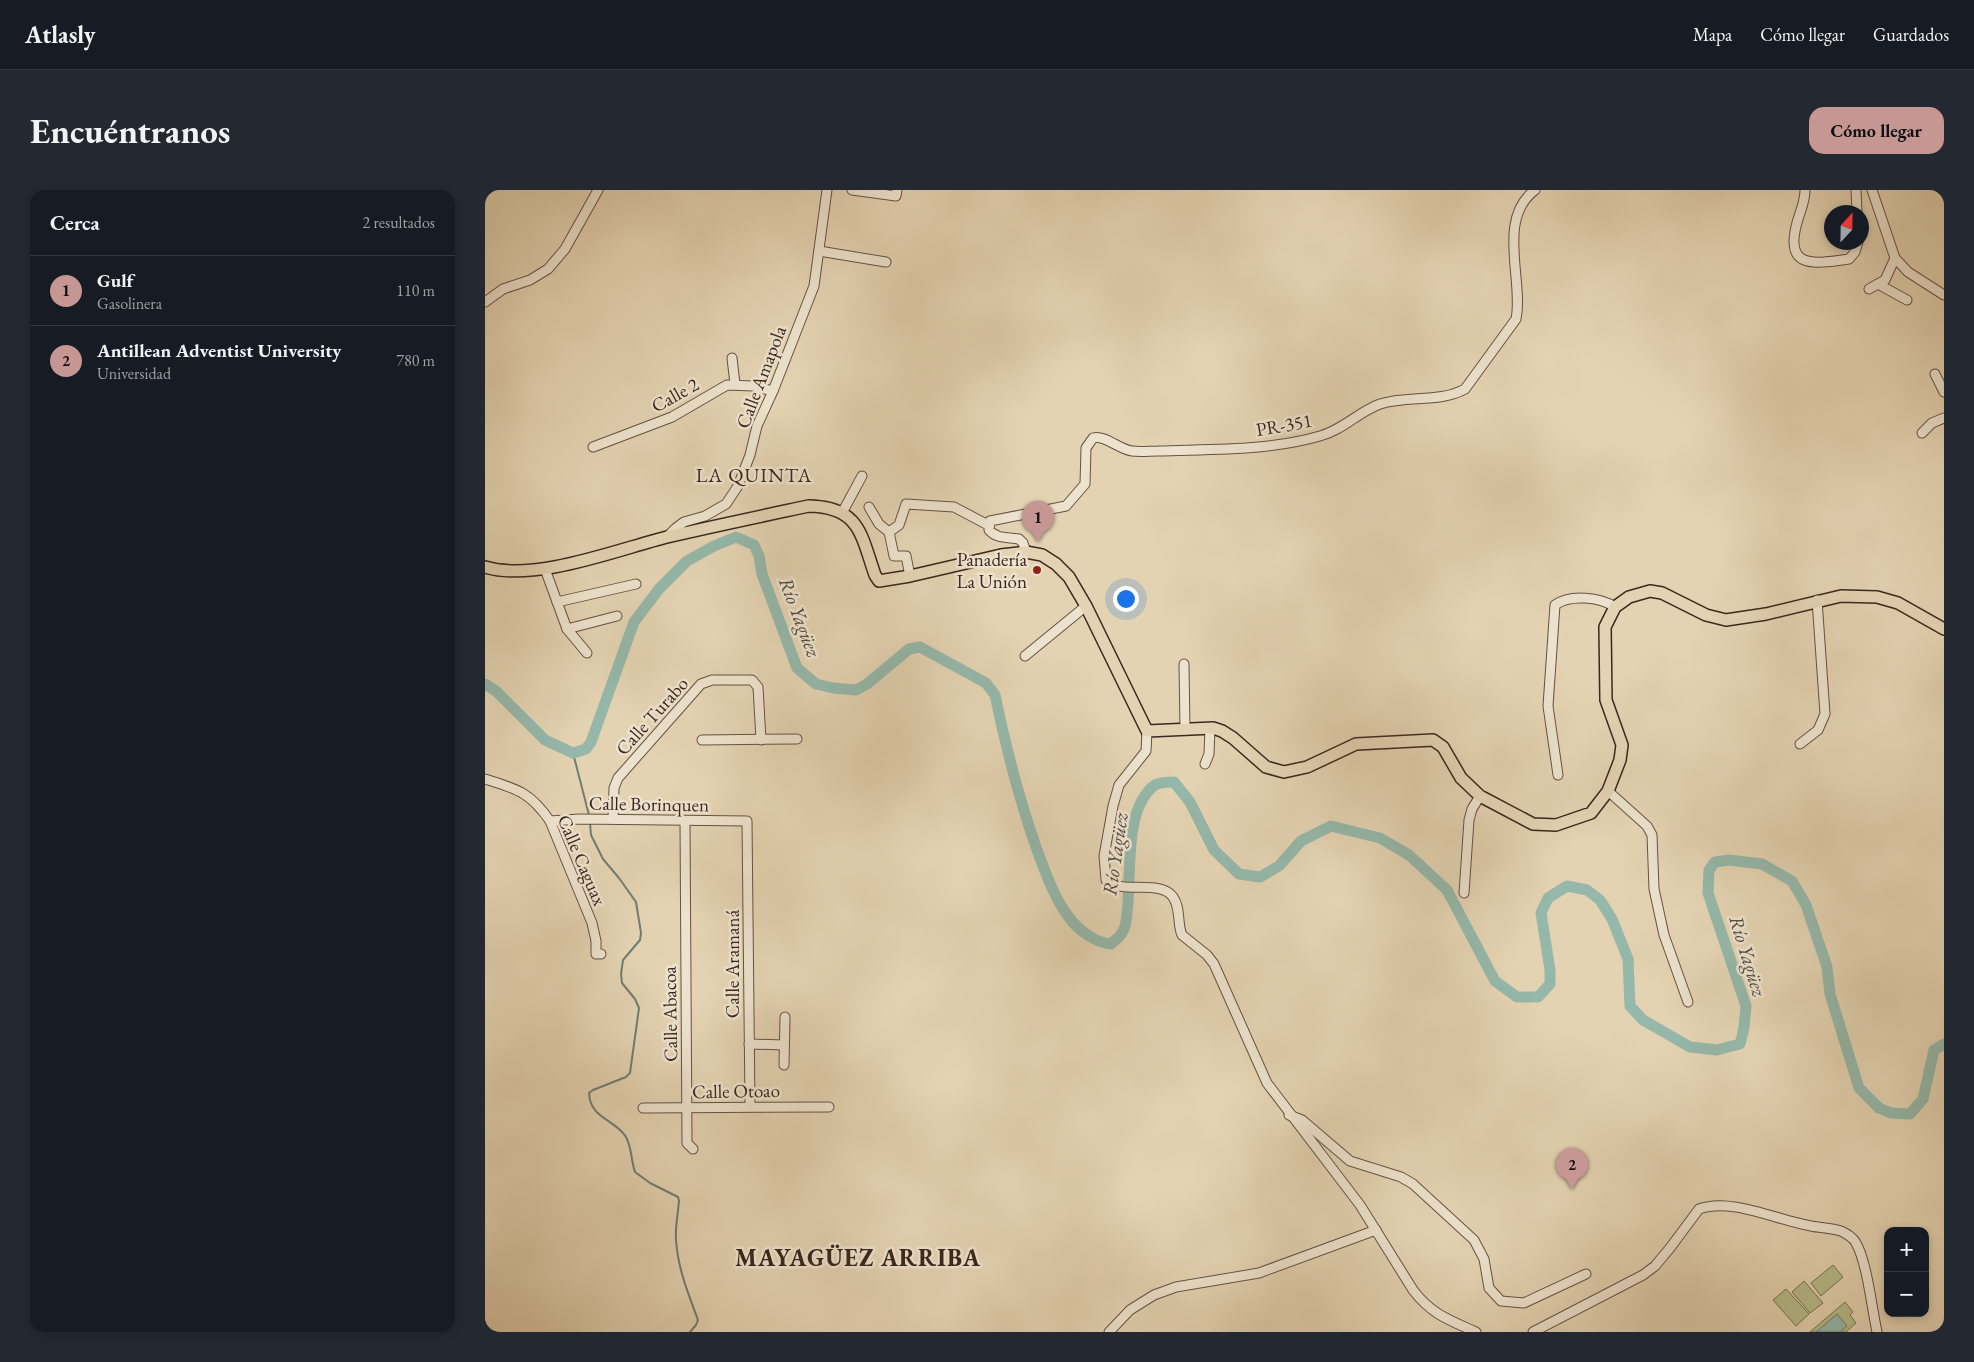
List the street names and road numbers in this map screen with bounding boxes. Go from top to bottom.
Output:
street label: Calle Amapola [730,322,792,432]
street label: Calle 2 [647,372,703,418]
street label: PR-351 [1254,408,1314,442]
street label: Calle Turabo [610,671,694,761]
street label: Calle Borinquen [589,790,709,818]
street label: Calle Caguax [552,811,613,910]
street label: Calle Aramaná [720,909,745,1018]
street label: Calle Abacoa [657,966,683,1062]
street label: Calle Otoao [692,1078,780,1104]

